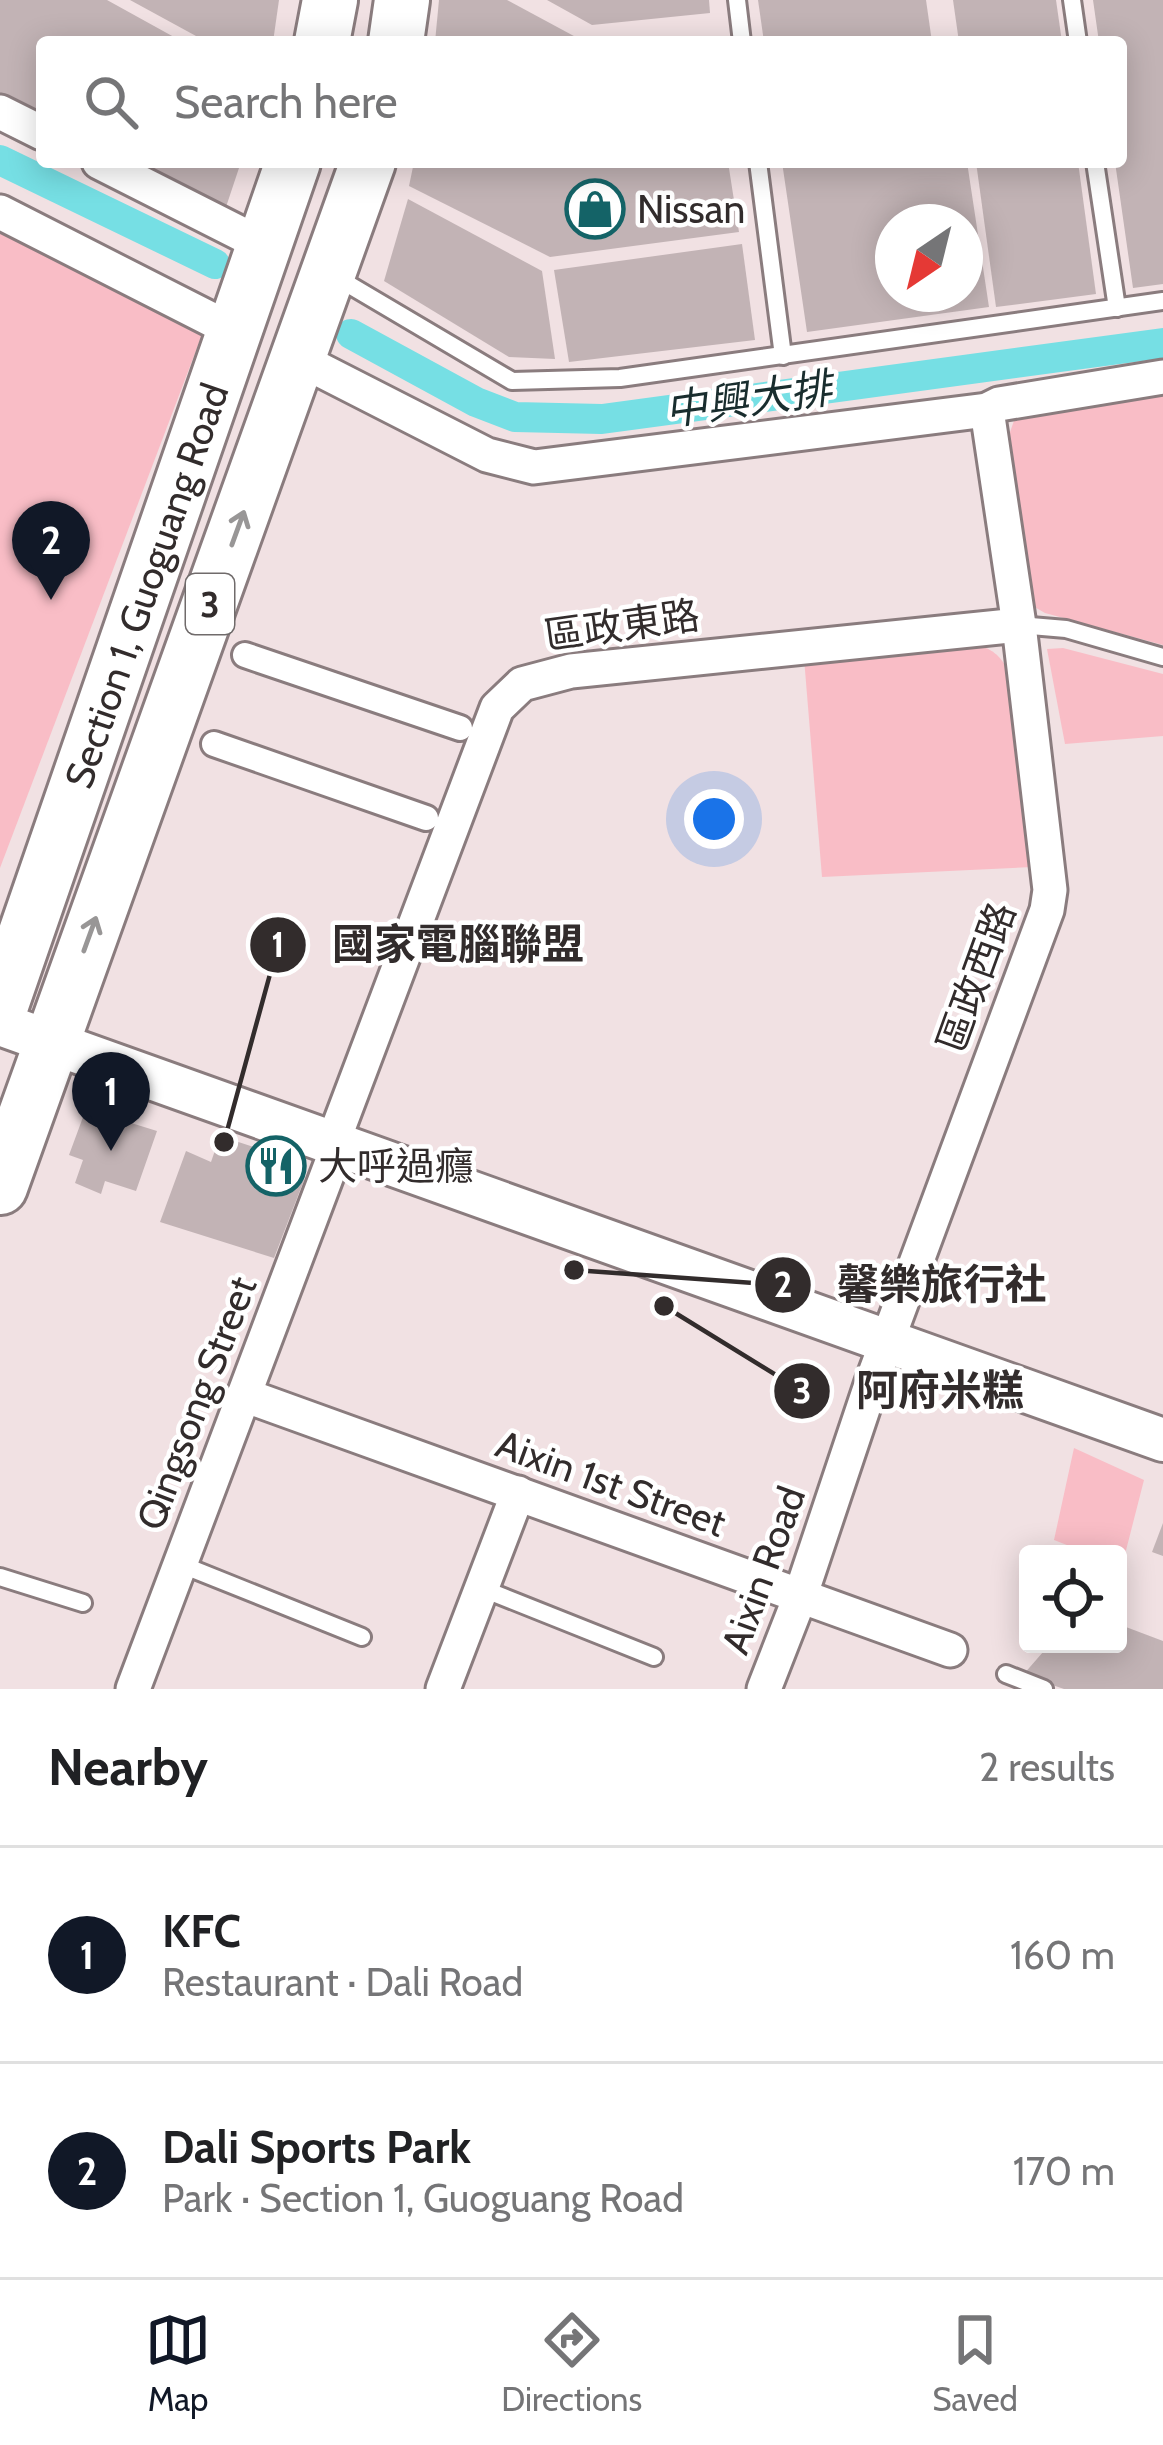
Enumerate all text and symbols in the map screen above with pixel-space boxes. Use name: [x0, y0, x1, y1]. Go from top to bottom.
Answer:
search box: [36, 36, 1127, 168]
icon: search: [78, 69, 144, 135]
text: Search here: [174, 75, 398, 129]
shop icon: Nissan: [564, 178, 626, 240]
place label: Nissan: [637, 185, 745, 233]
north arrow: [875, 204, 983, 312]
water label: 中興大排: [661, 361, 840, 436]
street label: Section 1, Guoguang Road: [54, 377, 239, 794]
pin: 2: [12, 501, 90, 600]
one-way arrow: [229, 511, 250, 548]
road number: 3: [186, 574, 234, 634]
street label: 區政東路: [541, 590, 703, 660]
your location: [684, 789, 744, 849]
street label: 區政西路: [927, 895, 1025, 1059]
callout: 國家電腦聯盟: [248, 906, 608, 984]
one-way arrow: [81, 917, 102, 954]
text: 國家電腦聯盟: [332, 918, 584, 970]
text: 1: [271, 922, 285, 966]
pin: 1: [72, 1052, 150, 1151]
restaurant icon: 大呼過癮: [245, 1135, 307, 1197]
place label: 大呼過癮: [318, 1142, 474, 1190]
callout: 馨樂旅行社: [753, 1246, 1071, 1324]
text: 馨樂旅行社: [837, 1258, 1047, 1310]
text: 2: [773, 1262, 793, 1306]
street label: Qingsong Street: [126, 1270, 266, 1536]
callout: 阿府米糕: [772, 1352, 1048, 1430]
text: 阿府米糕: [856, 1364, 1024, 1416]
text: 3: [792, 1368, 812, 1412]
street label: Aixin 1st Street: [490, 1419, 732, 1547]
street label: Aixin Road: [711, 1480, 815, 1660]
map controls: [1019, 1545, 1127, 1653]
button: locate: [1019, 1545, 1127, 1653]
text: Nearby: [48, 1736, 208, 1798]
text: 2 results: [979, 1743, 1115, 1791]
text: KFC: [162, 1904, 241, 1958]
text: 1: [80, 1931, 94, 1979]
text: 160 m: [1010, 1931, 1115, 1979]
text: Restaurant · Dali Road: [162, 1958, 523, 2006]
text: Dali Sports Park: [162, 2120, 471, 2174]
text: 2: [77, 2147, 97, 2195]
text: 170 m: [1013, 2147, 1115, 2195]
text: Park · Section 1, Guoguang Road: [162, 2174, 684, 2222]
tab: Map: [145, 2307, 211, 2419]
tab: Directions: [501, 2307, 642, 2419]
tab: Saved: [932, 2307, 1018, 2419]

